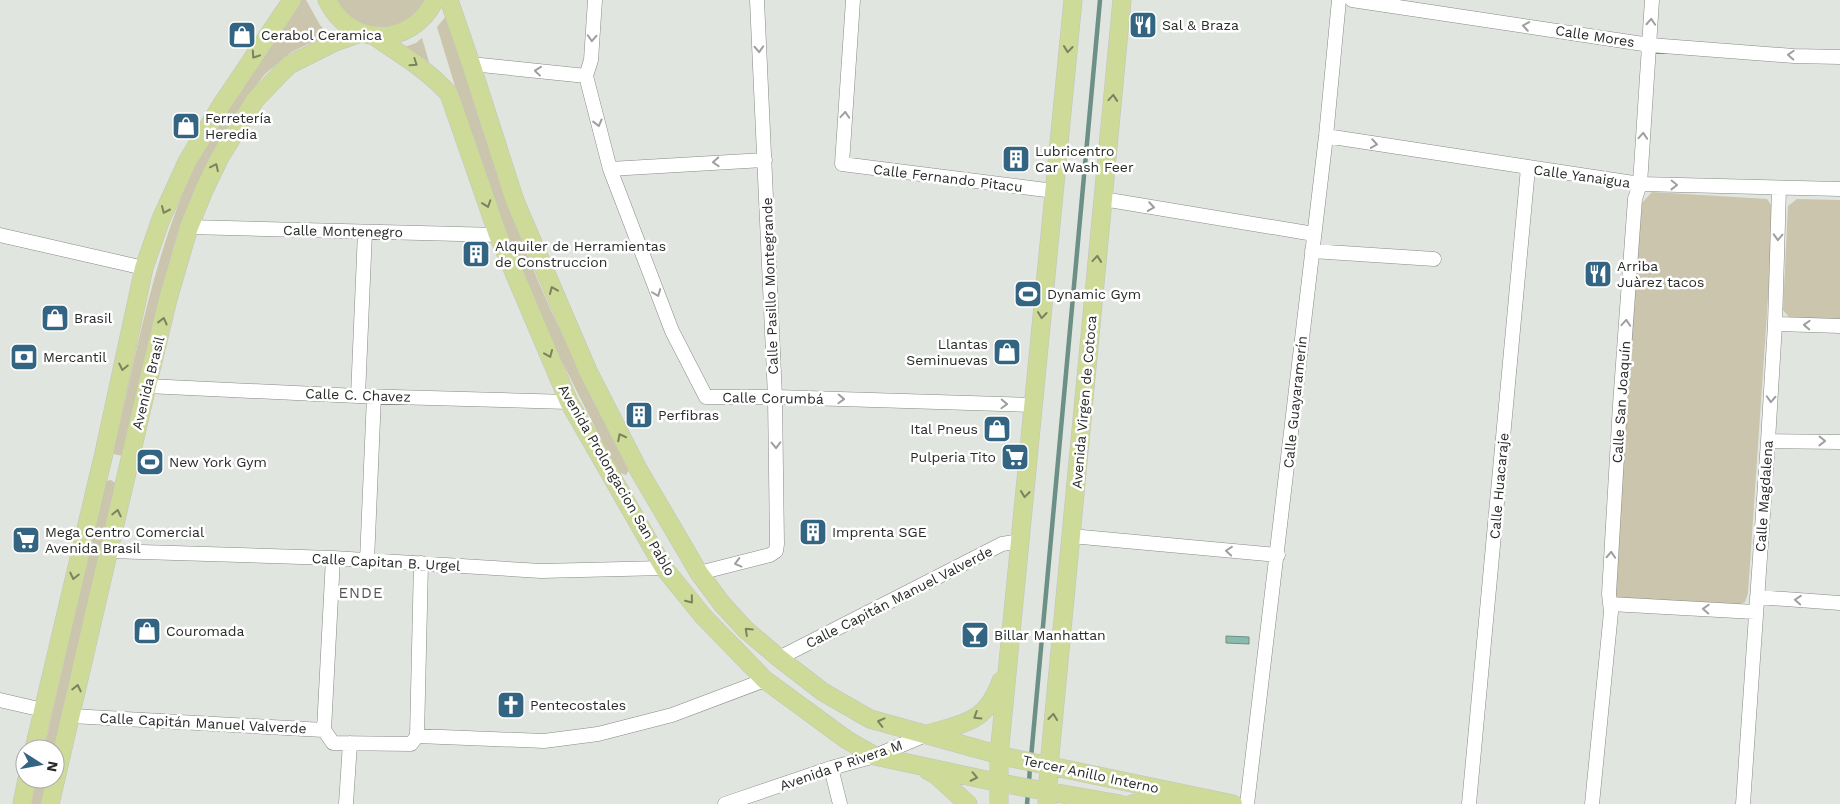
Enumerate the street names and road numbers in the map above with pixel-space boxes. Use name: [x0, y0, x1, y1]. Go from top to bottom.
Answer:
street label: Calle Mores: [1554, 22, 1636, 50]
street label: Calle Fernando Pitacu: [872, 161, 1024, 195]
street label: Calle Yanaigua: [1533, 161, 1631, 191]
street label: Calle Pasillo Montegrande: [759, 197, 781, 375]
street label: Calle Montenegro: [283, 222, 403, 240]
street label: Avenida Virgen de Cotoca: [1068, 315, 1100, 489]
street label: Avenida Brasil: [129, 334, 168, 431]
street label: Calle Guayaramerín: [1280, 335, 1310, 469]
street label: Calle San Joaquín: [1609, 340, 1633, 464]
street label: Avenida Prolongacion San Pablo: [555, 381, 679, 579]
street label: Calle C. Chavez: [305, 385, 411, 405]
street label: Calle Corumbá: [722, 389, 824, 407]
street label: Calle Huacaraje: [1486, 432, 1512, 540]
street label: Calle Magdalena: [1752, 440, 1776, 552]
street label: Calle Capitán Manuel Valverde: [803, 543, 995, 651]
street label: Calle Capitan B. Urgel: [311, 550, 461, 574]
street label: Calle Capitán Manuel Valverde: [99, 710, 307, 736]
street label: Avenida P Rivera M: [777, 736, 905, 794]
street label: Tercer Anillo Interno: [1021, 752, 1161, 796]

